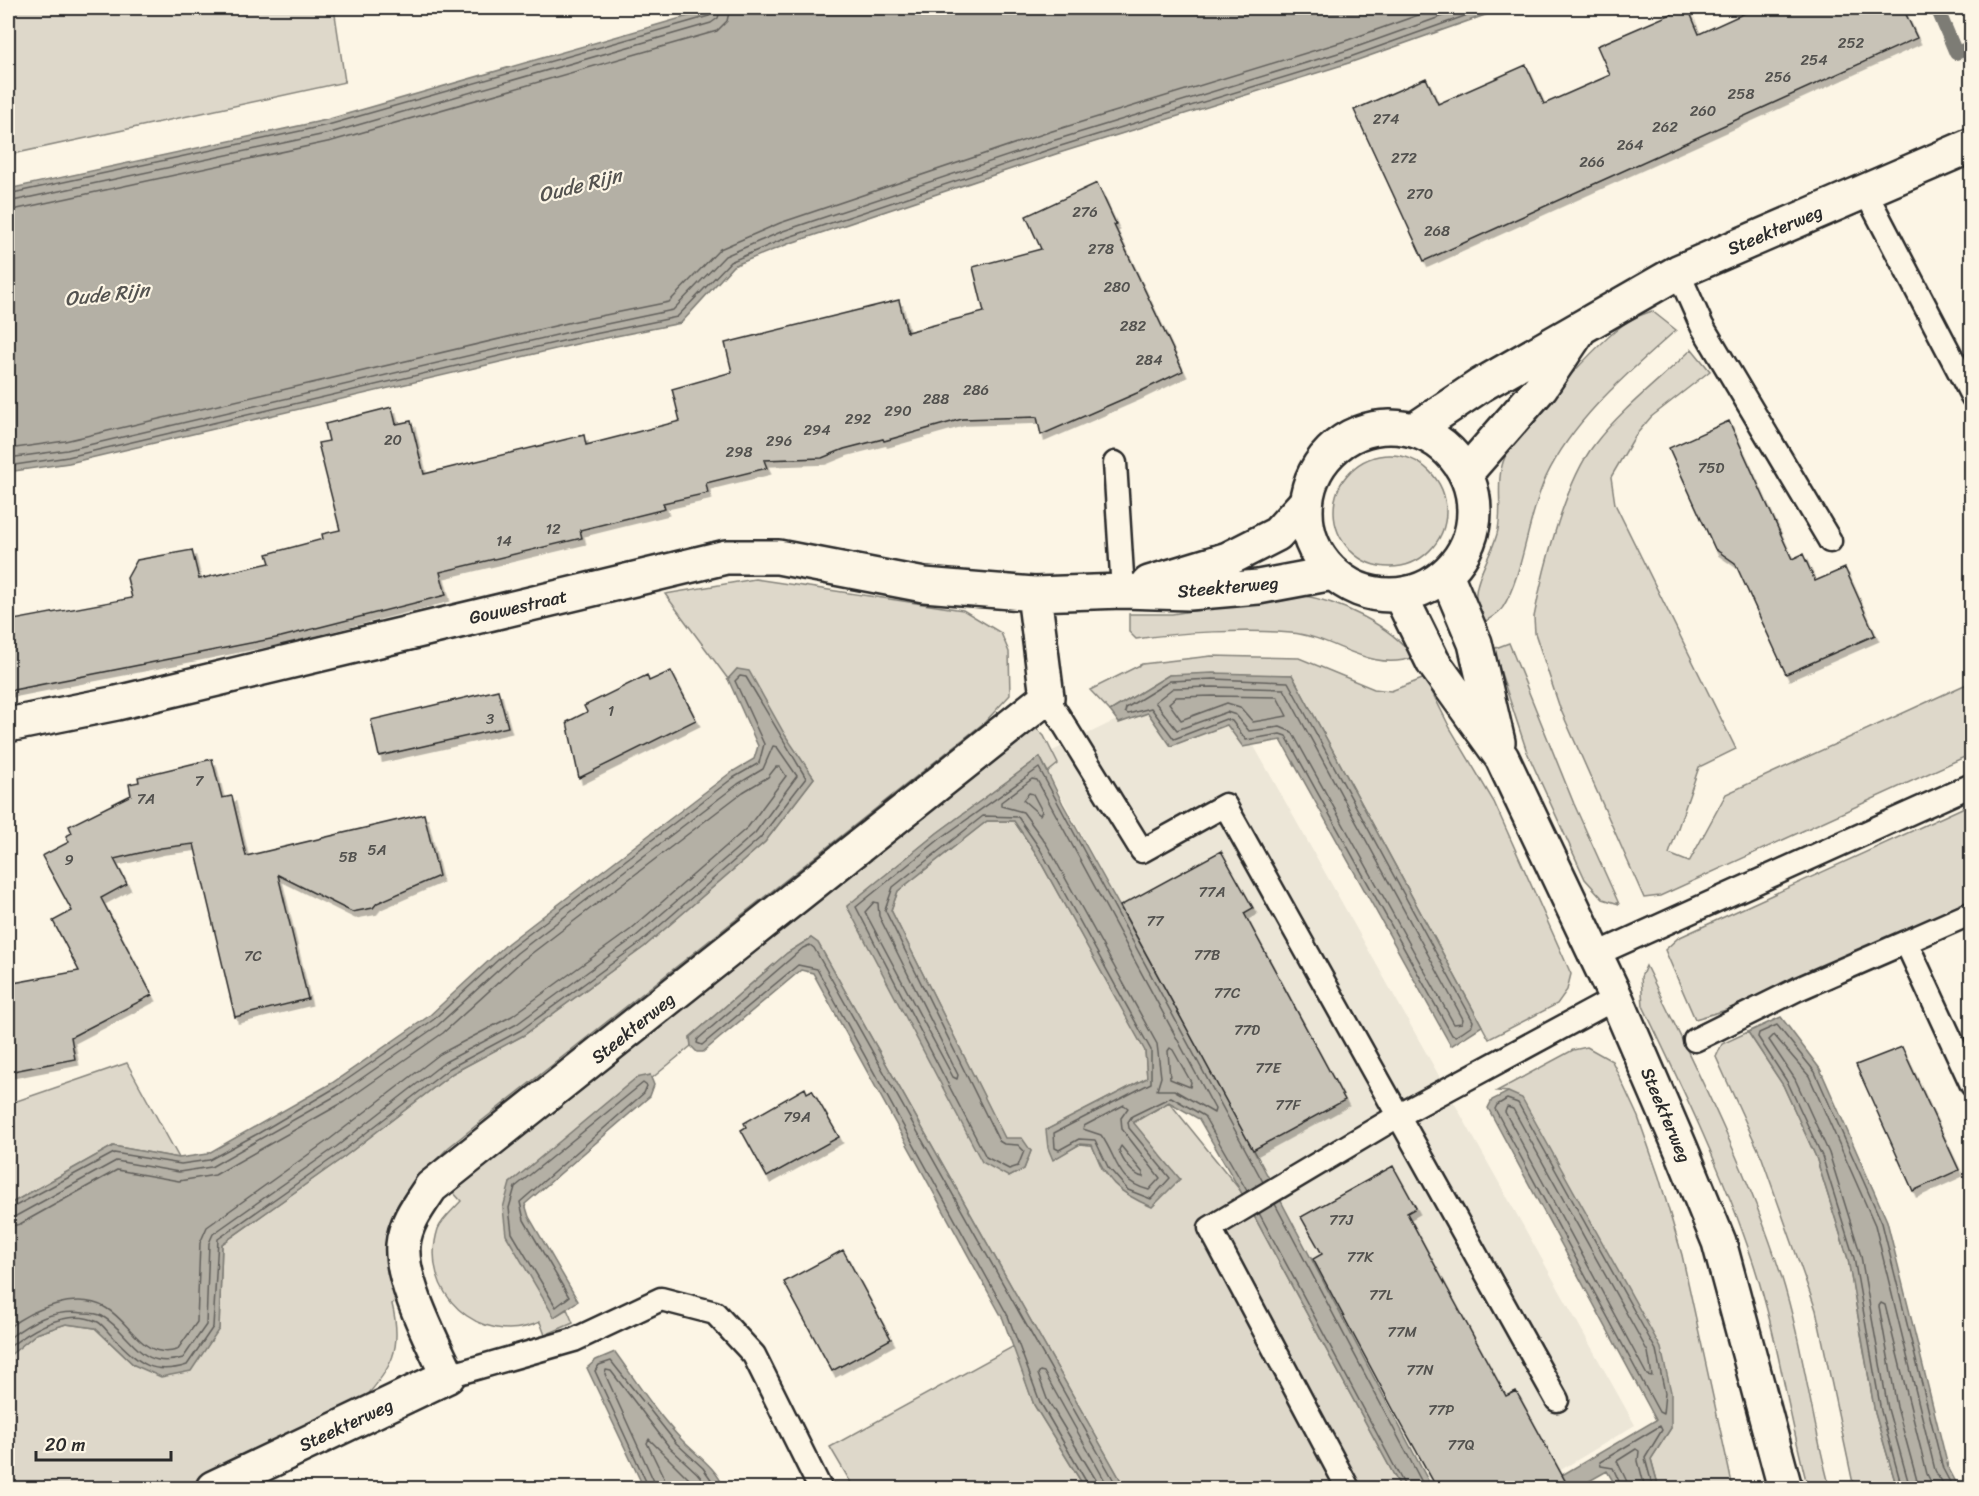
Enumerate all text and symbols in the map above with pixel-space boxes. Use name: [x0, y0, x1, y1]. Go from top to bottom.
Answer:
house number: 252: [1838, 30, 1865, 56]
house number: 254: [1800, 47, 1828, 73]
house number: 256: [1765, 64, 1791, 90]
house number: 258: [1728, 81, 1754, 107]
house number: 260: [1690, 98, 1716, 124]
house number: 274: [1373, 106, 1399, 132]
house number: 262: [1652, 114, 1678, 140]
house number: 264: [1617, 132, 1643, 158]
house number: 272: [1391, 145, 1417, 171]
house number: 266: [1579, 149, 1605, 175]
water label: Oude Rijn: [535, 158, 628, 213]
house number: 270: [1407, 181, 1433, 207]
street label: Steekterweg: [1722, 195, 1828, 265]
house number: 276: [1072, 199, 1098, 225]
house number: 268: [1424, 218, 1450, 244]
house number: 278: [1088, 236, 1114, 262]
water label: Oude Rijn: [63, 272, 153, 316]
house number: 280: [1103, 274, 1131, 300]
house number: 282: [1120, 313, 1147, 339]
house number: 284: [1135, 347, 1163, 373]
house number: 286: [963, 377, 989, 403]
house number: 288: [923, 386, 949, 412]
house number: 290: [884, 398, 912, 424]
house number: 292: [845, 406, 872, 432]
house number: 294: [803, 417, 831, 443]
house number: 20: [384, 427, 402, 453]
house number: 296: [766, 428, 792, 454]
house number: 298: [726, 439, 752, 465]
house number: 75D: [1698, 455, 1724, 481]
house number: 12: [545, 516, 561, 542]
house number: 14: [496, 528, 512, 554]
street label: Steekterweg: [1176, 567, 1280, 607]
street label: Gouwestraat: [466, 580, 570, 634]
house number: 1: [608, 698, 614, 724]
house number: 3: [486, 706, 494, 732]
house number: 7: [195, 768, 205, 794]
house number: 7A: [137, 786, 155, 812]
house number: 5A: [367, 837, 387, 863]
house number: 5B: [339, 844, 358, 870]
house number: 9: [64, 847, 74, 873]
house number: 77A: [1199, 879, 1225, 905]
house number: 77: [1146, 908, 1165, 934]
house number: 77B: [1194, 942, 1221, 968]
house number: 7C: [244, 943, 263, 969]
house number: 77C: [1214, 980, 1241, 1006]
street label: Steekterweg: [584, 984, 682, 1072]
house number: 77D: [1234, 1017, 1260, 1043]
house number: 77E: [1255, 1055, 1282, 1081]
street label: Steekterweg: [1631, 1062, 1701, 1168]
house number: 77F: [1275, 1092, 1301, 1118]
house number: 79A: [783, 1104, 811, 1130]
house number: 77J: [1329, 1207, 1354, 1233]
house number: 77K: [1347, 1244, 1374, 1270]
house number: 77L: [1369, 1282, 1393, 1308]
house number: 77M: [1387, 1319, 1417, 1345]
house number: 77N: [1406, 1357, 1434, 1383]
street label: Steekterweg: [293, 1389, 399, 1461]
house number: 77P: [1428, 1397, 1454, 1423]
scale bar: [36, 1424, 171, 1462]
text: 20 m: [45, 1429, 85, 1461]
house number: 77Q: [1448, 1432, 1475, 1458]

